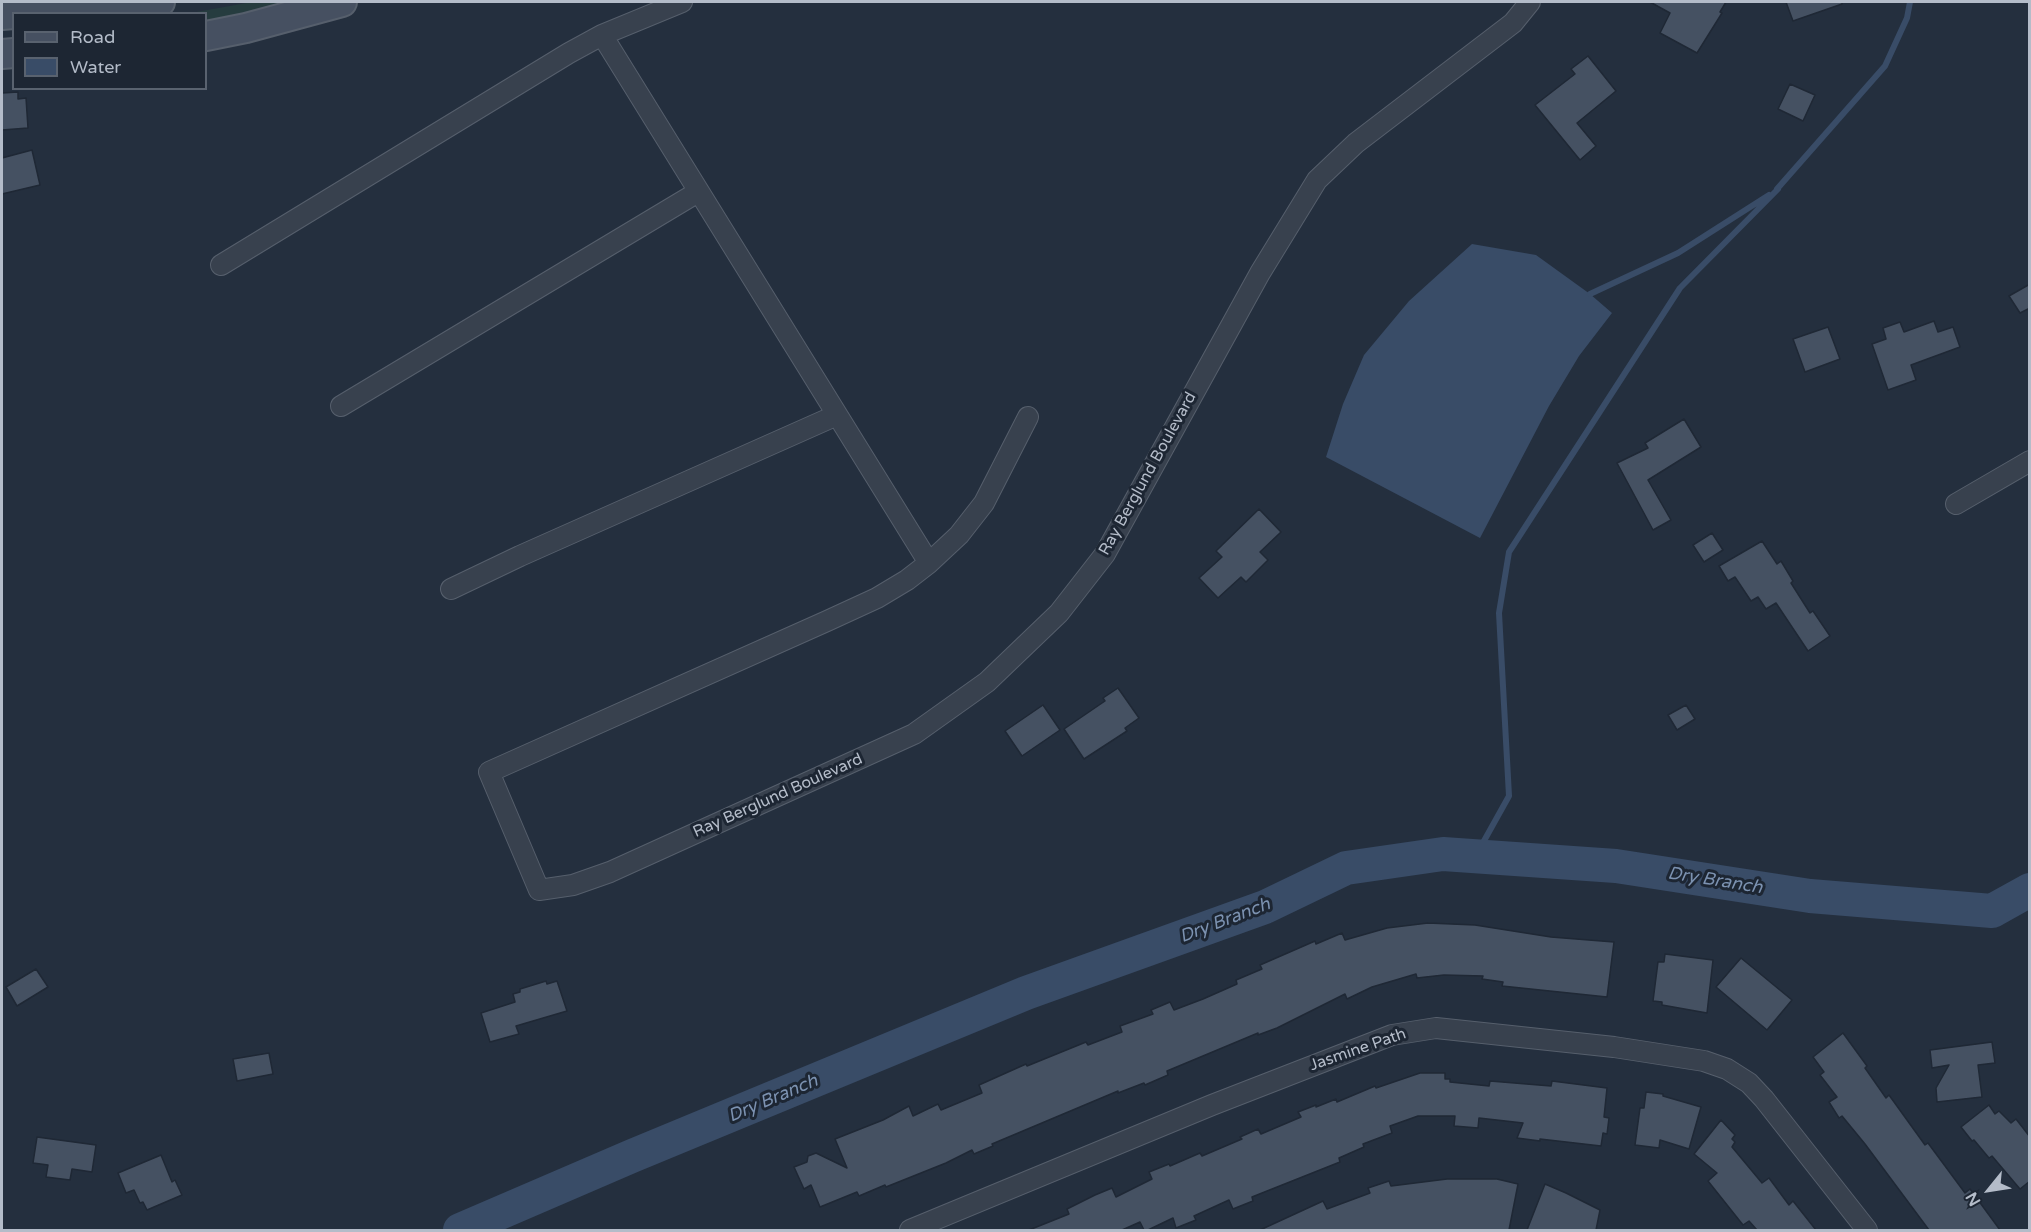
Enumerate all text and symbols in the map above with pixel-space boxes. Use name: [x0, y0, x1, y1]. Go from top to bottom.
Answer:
legend: [12, 12, 207, 90]
text: Road: [70, 26, 115, 48]
text: Water: [70, 56, 121, 78]
street label: Ray Berglund Boulevard: [1095, 389, 1201, 559]
street label: Ray Berglund Boulevard: [690, 750, 866, 842]
water label: Dry Branch: [1666, 863, 1764, 899]
water label: Dry Branch: [1177, 894, 1273, 948]
street label: Jasmine Path: [1307, 1025, 1409, 1075]
water label: Dry Branch: [725, 1070, 821, 1128]
north arrow: [1959, 1160, 2019, 1220]
text: N: [1962, 1188, 1985, 1210]

